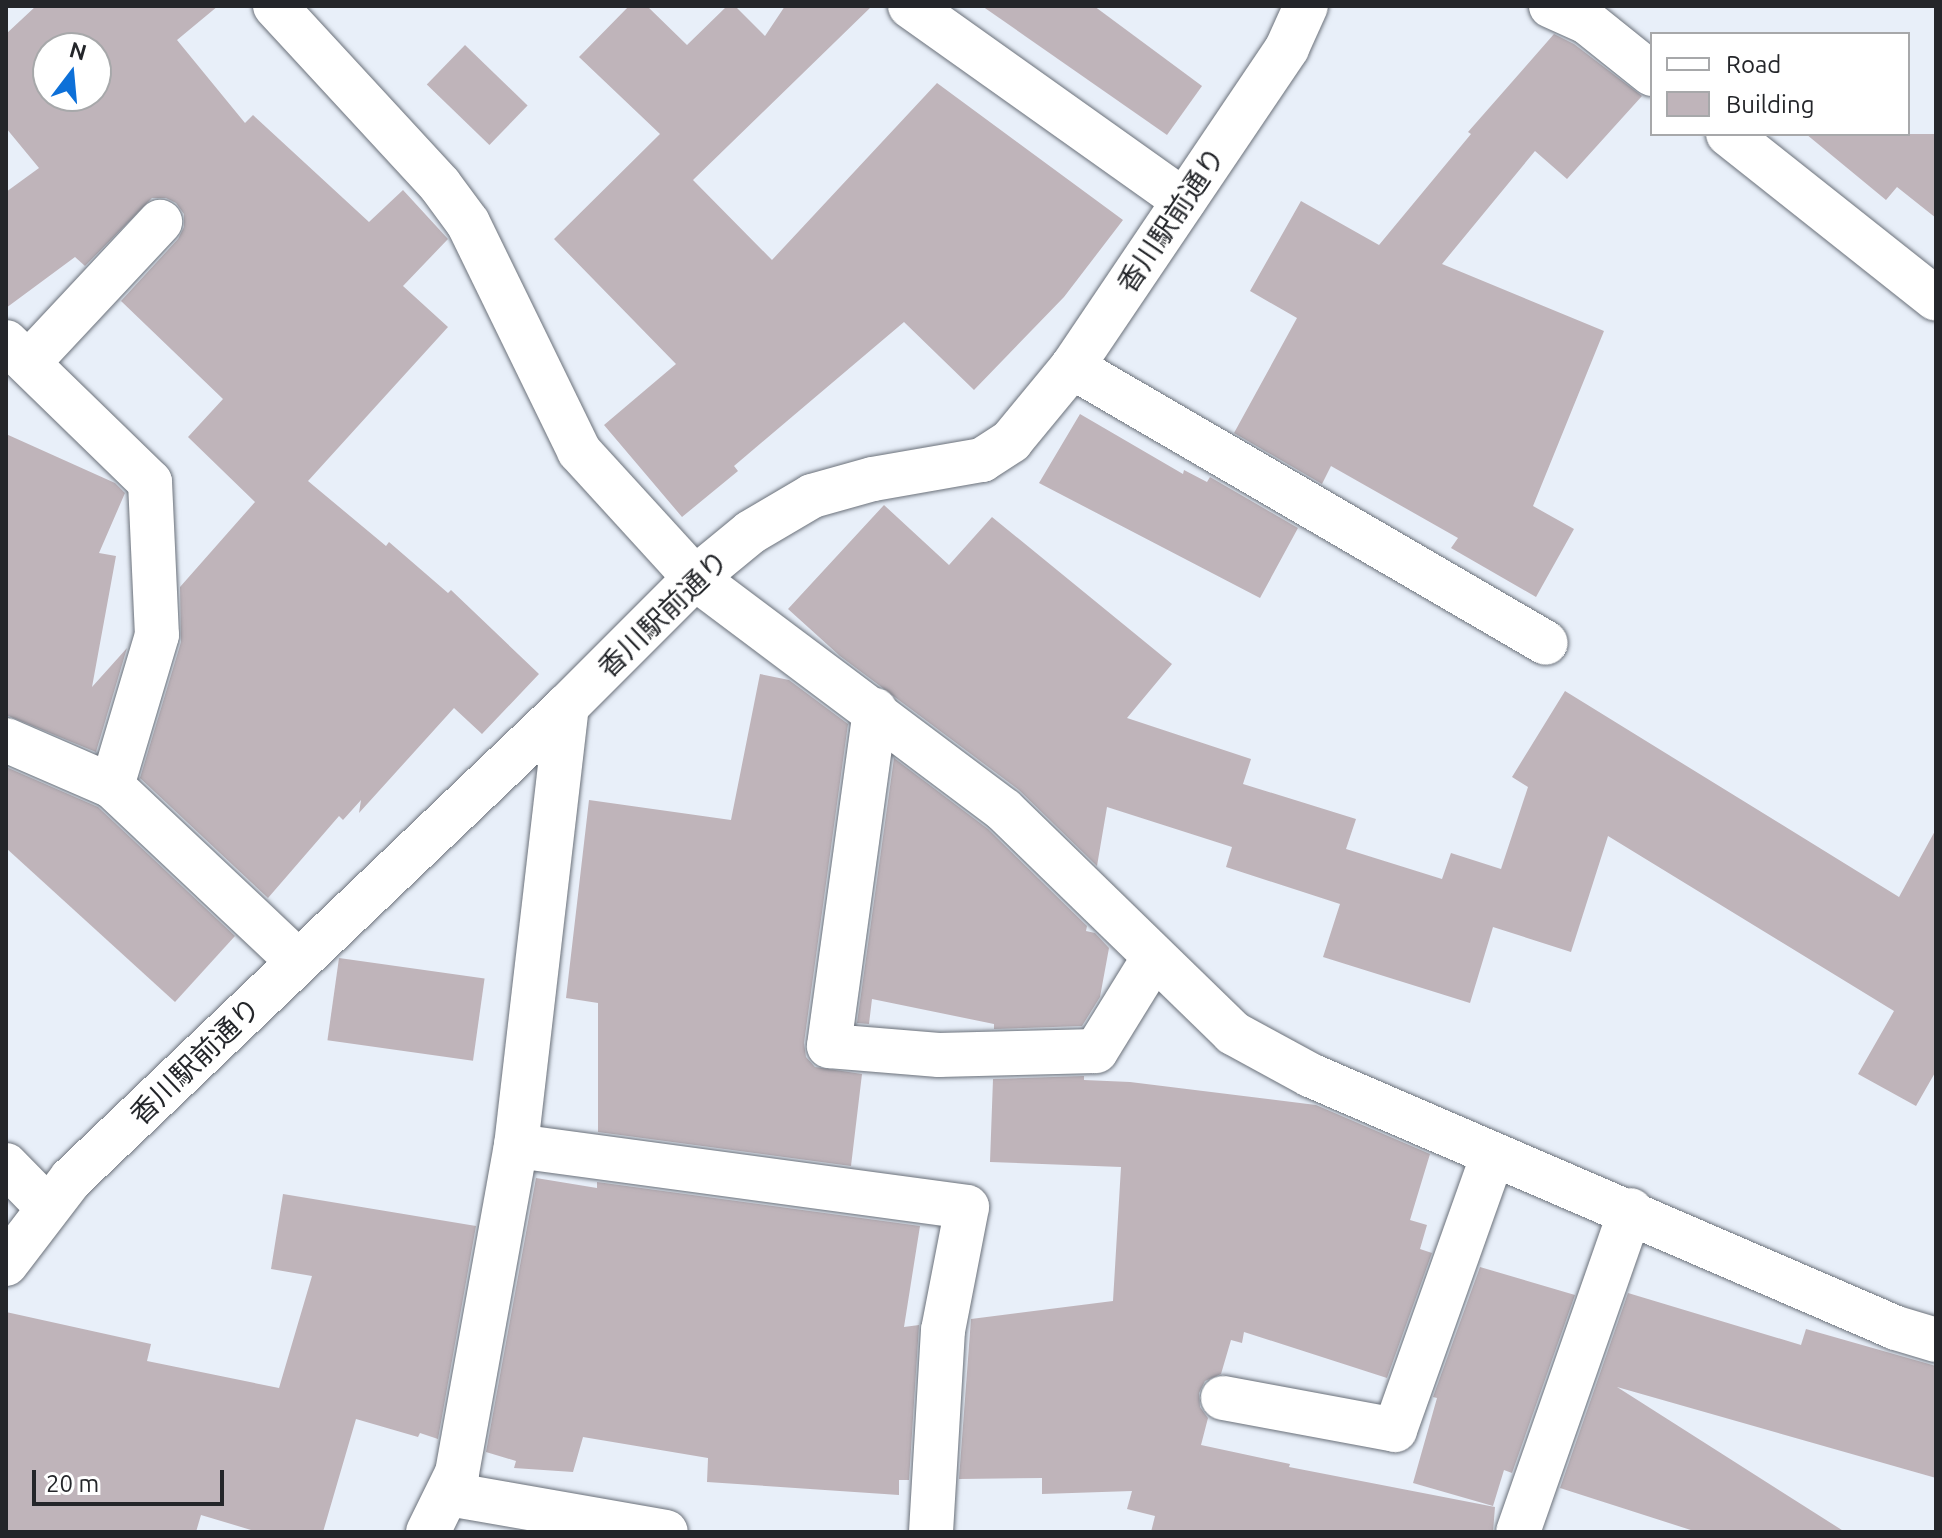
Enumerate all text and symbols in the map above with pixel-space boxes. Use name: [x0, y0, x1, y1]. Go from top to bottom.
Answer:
north arrow: [32, 32, 112, 112]
legend: [1650, 32, 1910, 136]
text: N: [67, 36, 90, 65]
text: Road: [1726, 51, 1781, 78]
text: Building: [1726, 91, 1814, 118]
street label: 香川駅前通り: [1110, 141, 1232, 299]
street label: 香川駅前通り: [591, 544, 735, 684]
street label: 香川駅前通り: [123, 991, 267, 1131]
scale bar: [36, 1454, 228, 1504]
text: 20 m: [46, 1470, 99, 1497]

